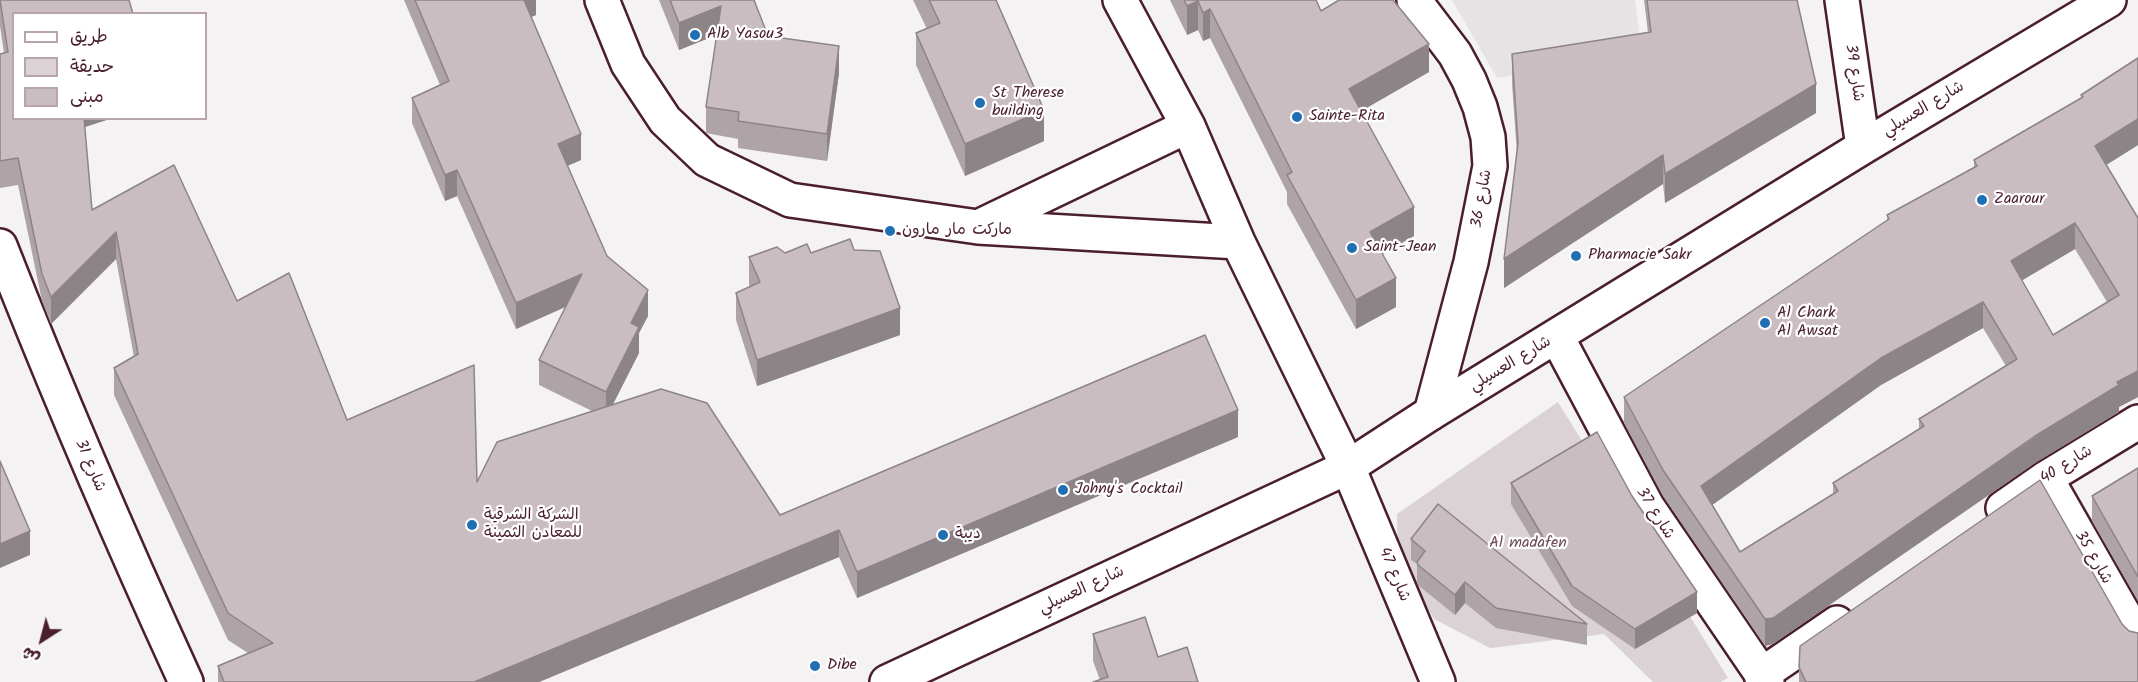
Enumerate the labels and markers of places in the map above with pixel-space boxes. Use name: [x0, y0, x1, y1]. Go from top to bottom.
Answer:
place label: Alb Yasou3: [707, 25, 783, 45]
marker: Alb Yasou3: [688, 28, 702, 42]
place label: St Therese building: [992, 84, 1064, 122]
marker: St Therese building: [973, 96, 987, 110]
place label: Sainte-Rita: [1309, 107, 1385, 127]
marker: Sainte-Rita: [1290, 110, 1304, 124]
place label: Zaarour: [1994, 190, 2044, 210]
marker: Zaarour: [1975, 193, 1989, 207]
place label: ماركت مار مارون: [902, 221, 1012, 241]
marker: ماركت مار مارون: [883, 224, 897, 238]
place label: Saint-Jean: [1364, 238, 1437, 258]
marker: Saint-Jean: [1345, 241, 1359, 255]
place label: Pharmacie Sakr: [1588, 246, 1692, 266]
marker: Pharmacie Sakr: [1569, 249, 1583, 263]
place label: Al Chark Al Awsat: [1777, 304, 1838, 342]
marker: Al Chark Al Awsat: [1758, 316, 1772, 330]
place label: Johny's Cocktail: [1075, 480, 1183, 500]
marker: Johny's Cocktail: [1056, 483, 1070, 497]
place label: الشركة الشرقية للمعادن الثمينة: [484, 506, 582, 544]
marker: الشركة الشرقية للمعادن الثمينة: [465, 518, 479, 532]
place label: ديبة: [955, 525, 981, 545]
marker: ديبة: [936, 528, 950, 542]
place label: Dibe: [827, 656, 857, 676]
marker: Dibe: [808, 659, 822, 673]

